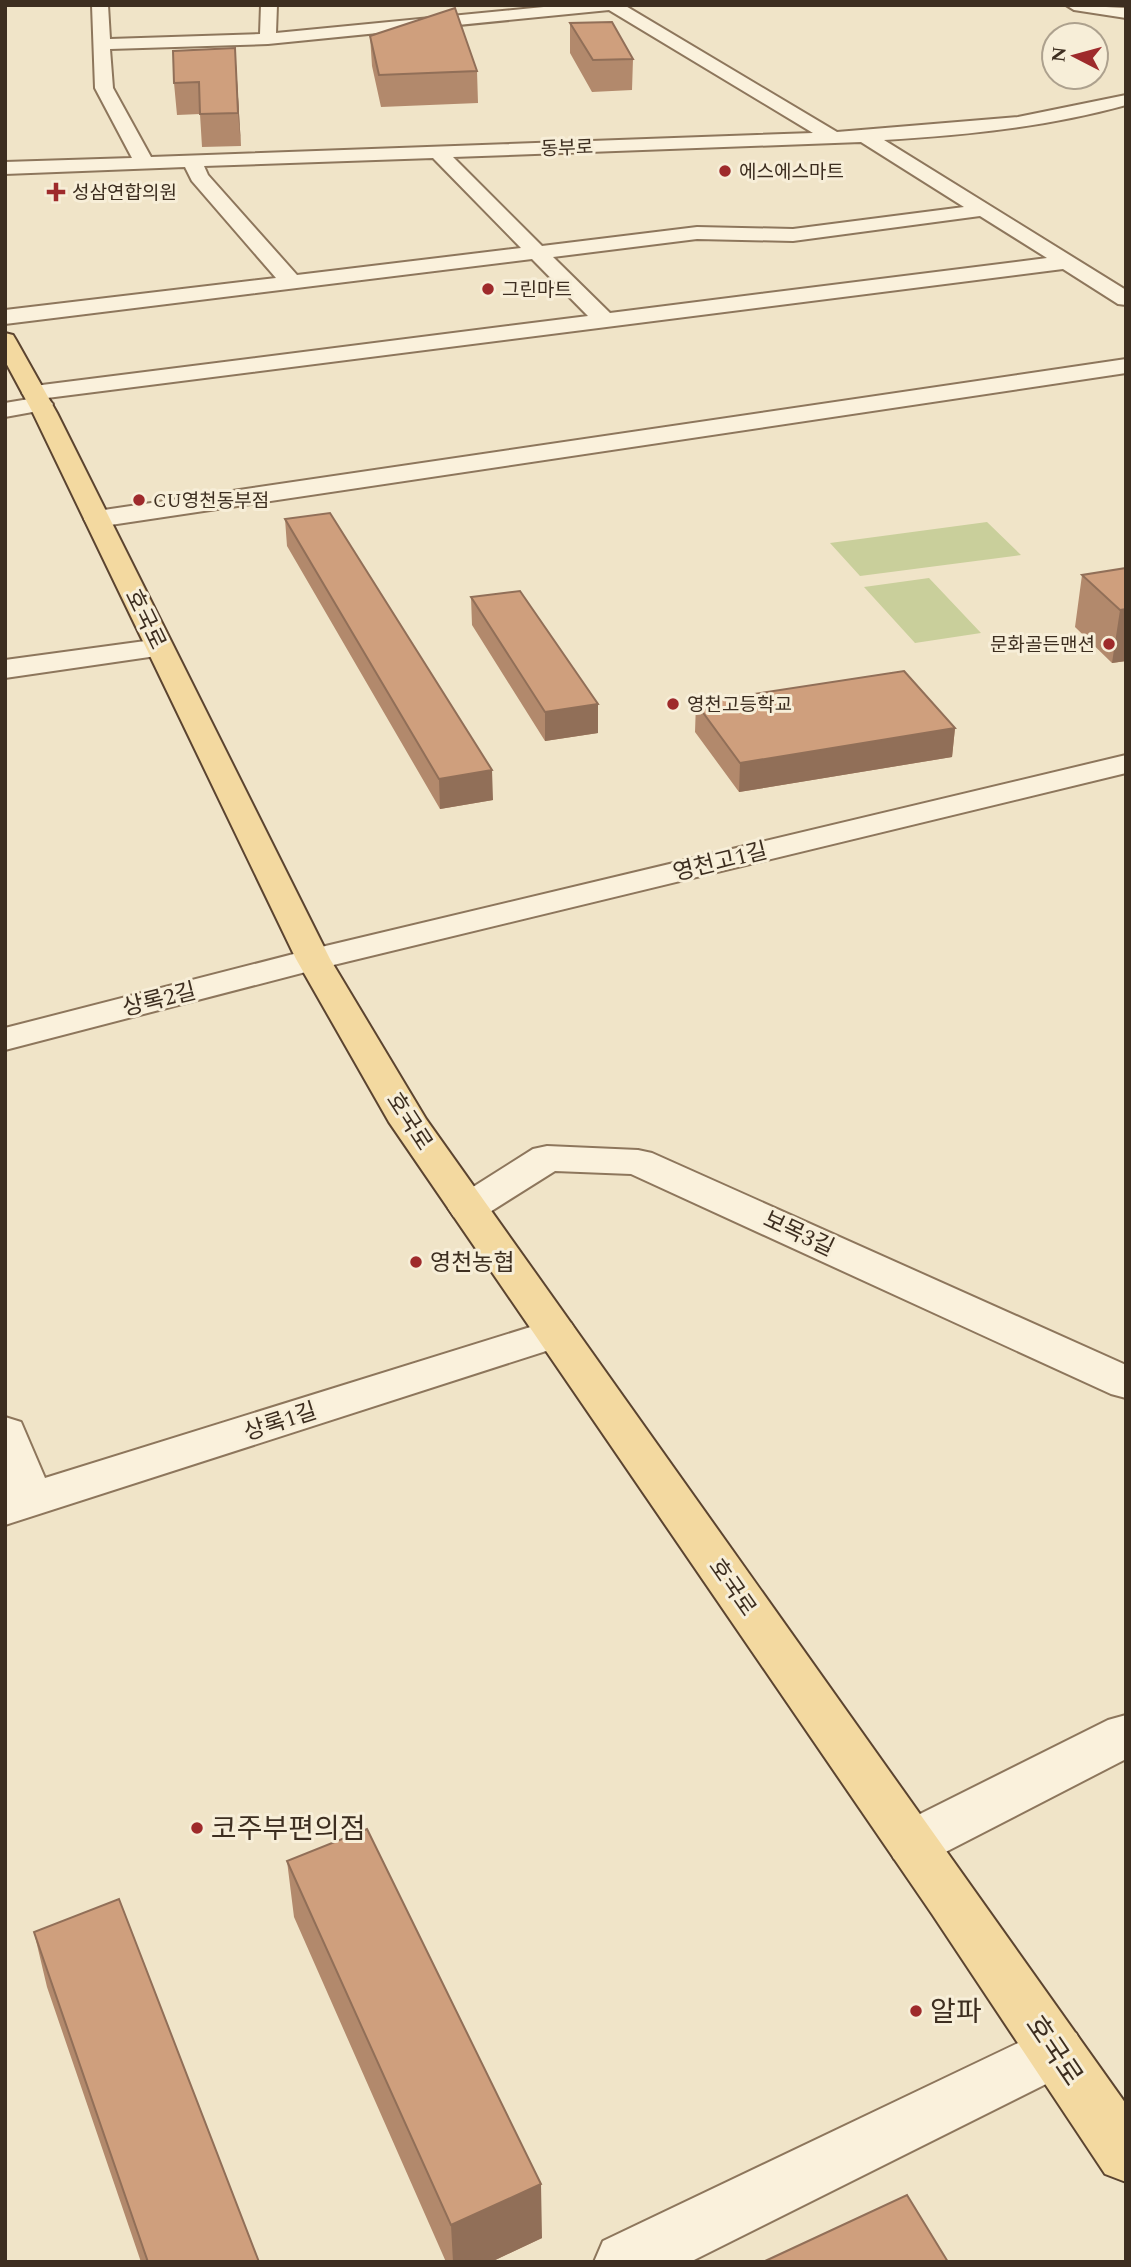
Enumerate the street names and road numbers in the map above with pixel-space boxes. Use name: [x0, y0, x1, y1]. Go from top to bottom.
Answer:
street label: 동부로: [540, 133, 594, 164]
street label: 호국로: [115, 583, 174, 656]
street label: 영천고1길: [669, 834, 771, 891]
street label: 상록2길: [119, 974, 200, 1027]
street label: 호국로: [377, 1086, 441, 1158]
street label: 보목3길: [757, 1203, 840, 1266]
street label: 상록1길: [239, 1394, 322, 1451]
street label: 호국로: [699, 1552, 764, 1624]
street label: 호국로: [1014, 2007, 1093, 2095]

